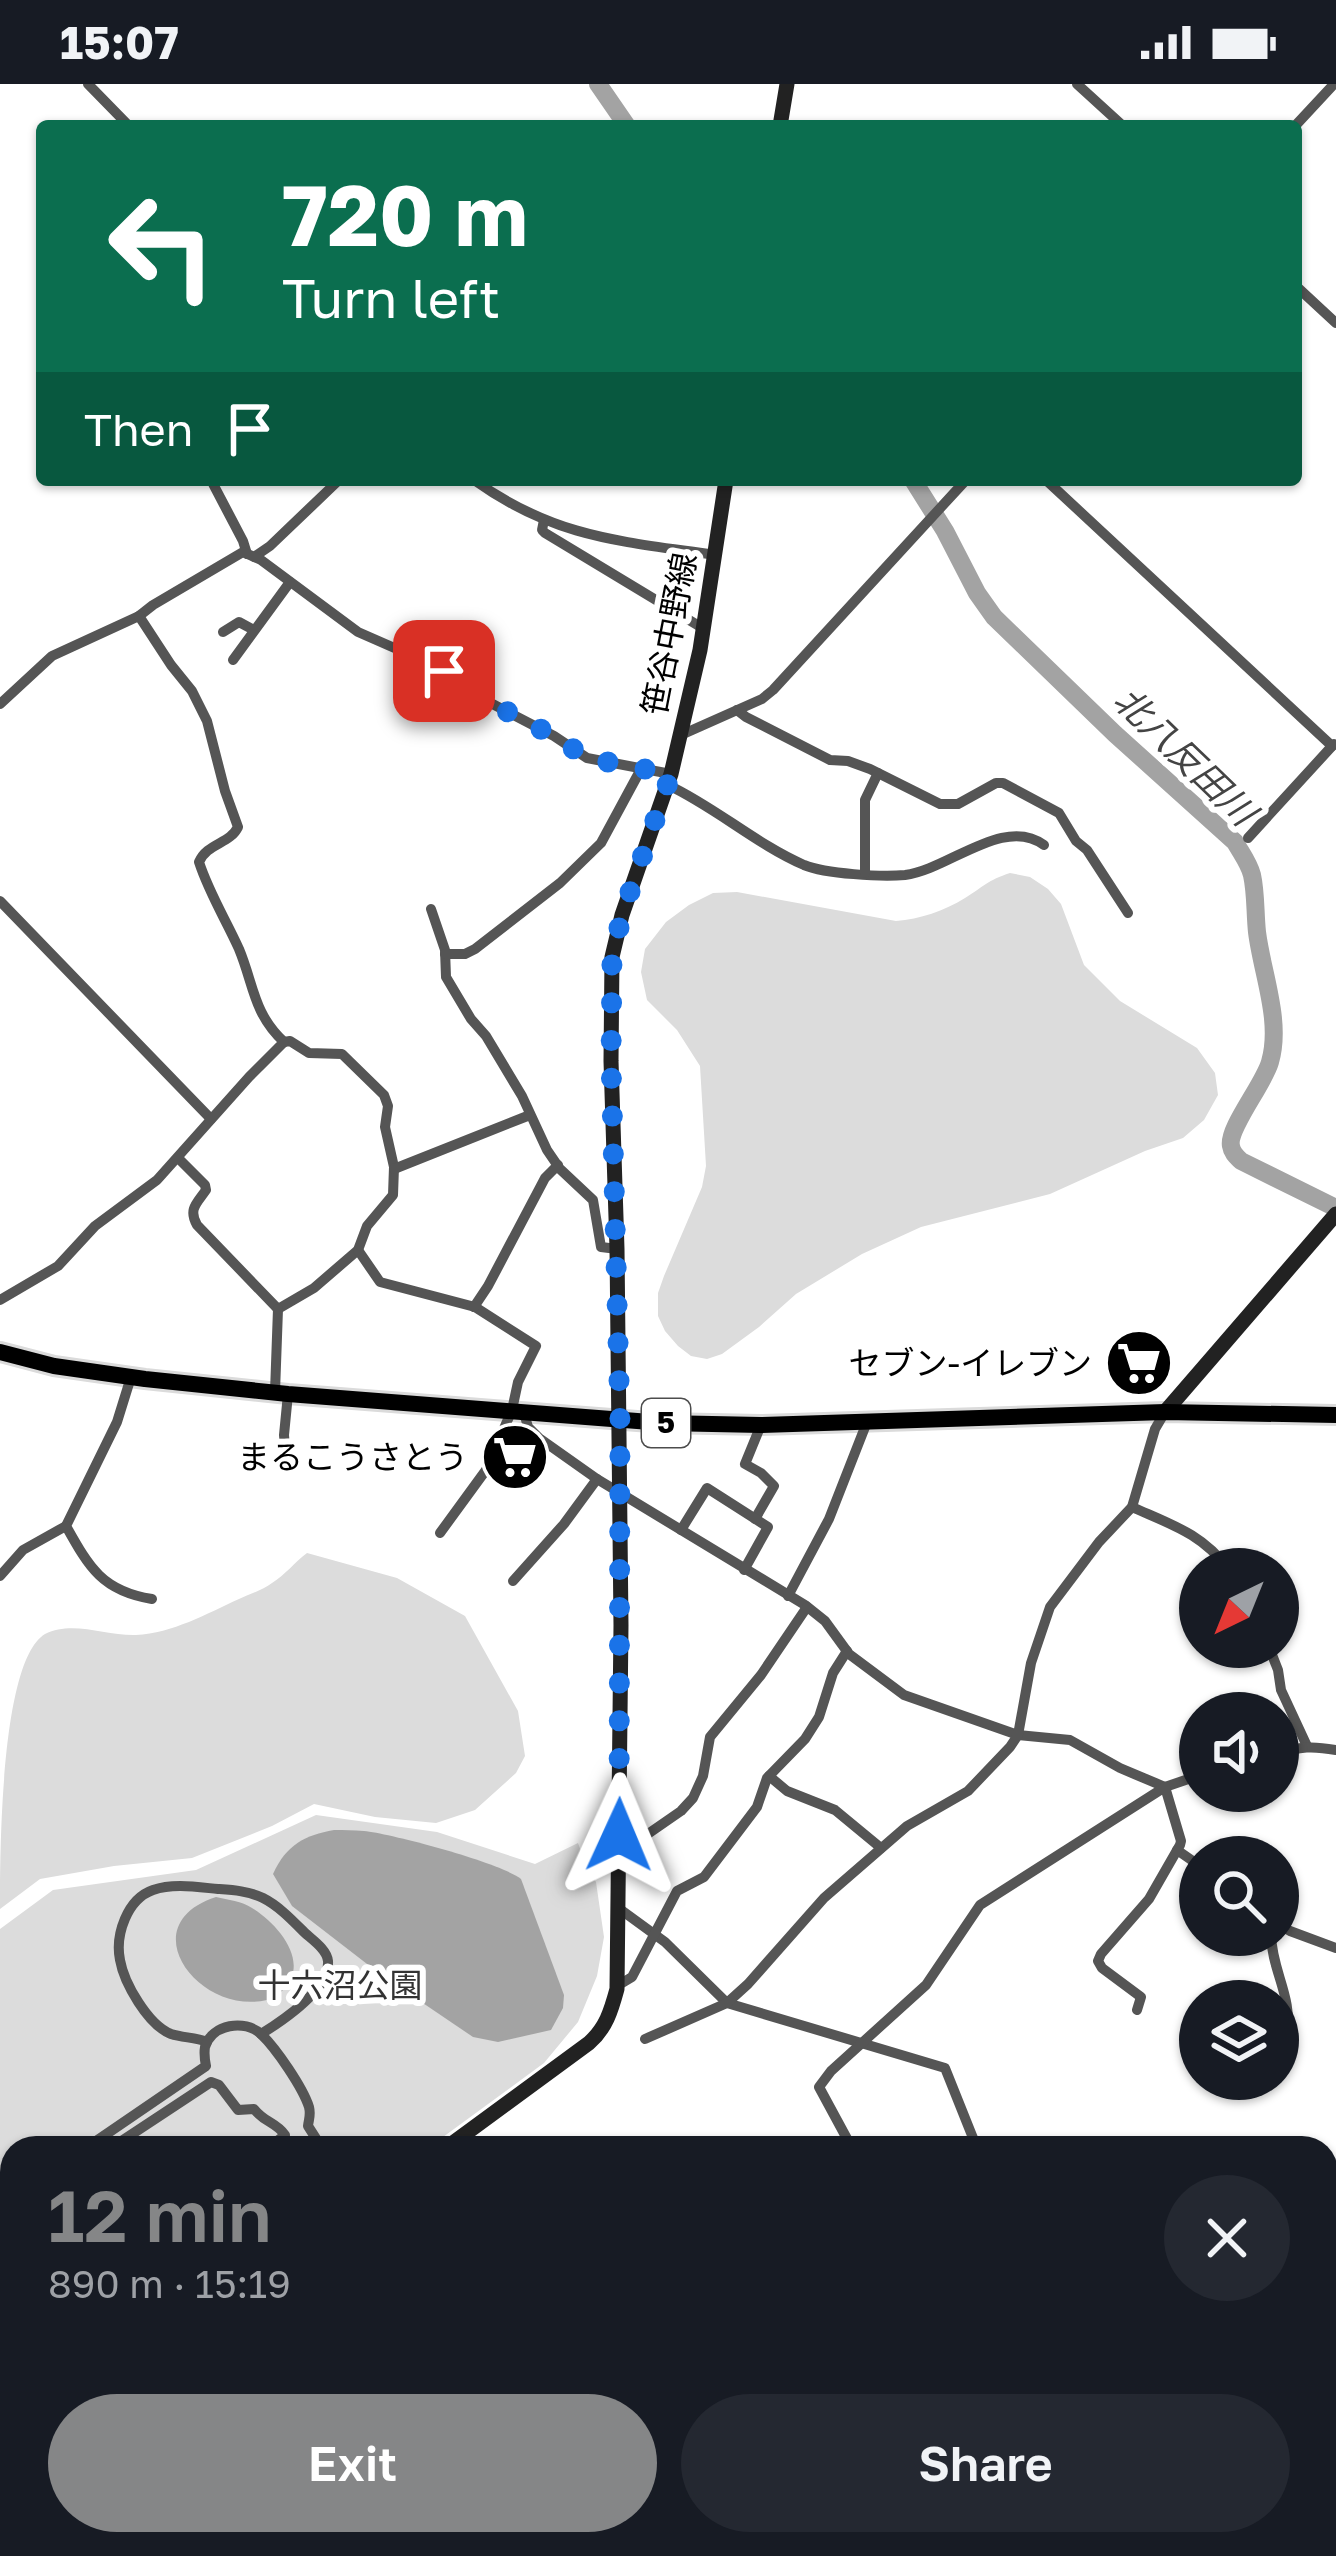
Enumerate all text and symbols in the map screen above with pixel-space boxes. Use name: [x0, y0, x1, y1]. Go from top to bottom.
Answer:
text: 15:07: [60, 15, 179, 69]
text: 720 m: [282, 164, 528, 264]
icon: left: [84, 168, 240, 324]
text: Turn left: [282, 265, 500, 330]
icon: arrive: [217, 396, 283, 462]
text: Then: [84, 402, 193, 456]
street label: 笹谷中野線: [634, 549, 703, 719]
pin: [393, 620, 495, 722]
icon: arrive: [411, 638, 477, 704]
water label: 北八反田川: [1106, 678, 1268, 836]
supermarket icon: セブン-イレブン: [1104, 1328, 1174, 1398]
place label: セブン-イレブン: [848, 1343, 1092, 1382]
road number: 5: [642, 1399, 690, 1447]
supermarket icon: まるこうさとう: [480, 1422, 550, 1492]
place label: まるこうさとう: [237, 1437, 468, 1476]
north arrow: [1179, 1548, 1299, 1668]
map controls: [1179, 1548, 1299, 2100]
button: sound: [1179, 1692, 1299, 1812]
position arrow: [556, 1772, 682, 1898]
button: search: [1179, 1836, 1299, 1956]
park label: 十六沼公園: [258, 1965, 423, 2004]
button: layers: [1179, 1980, 1299, 2100]
text: 12 min: [48, 2171, 272, 2258]
button: close: [1164, 2175, 1290, 2301]
text: 890 m · 15:19: [48, 2260, 291, 2307]
button: Exit: [48, 2394, 657, 2532]
button: Share: [681, 2394, 1290, 2532]

